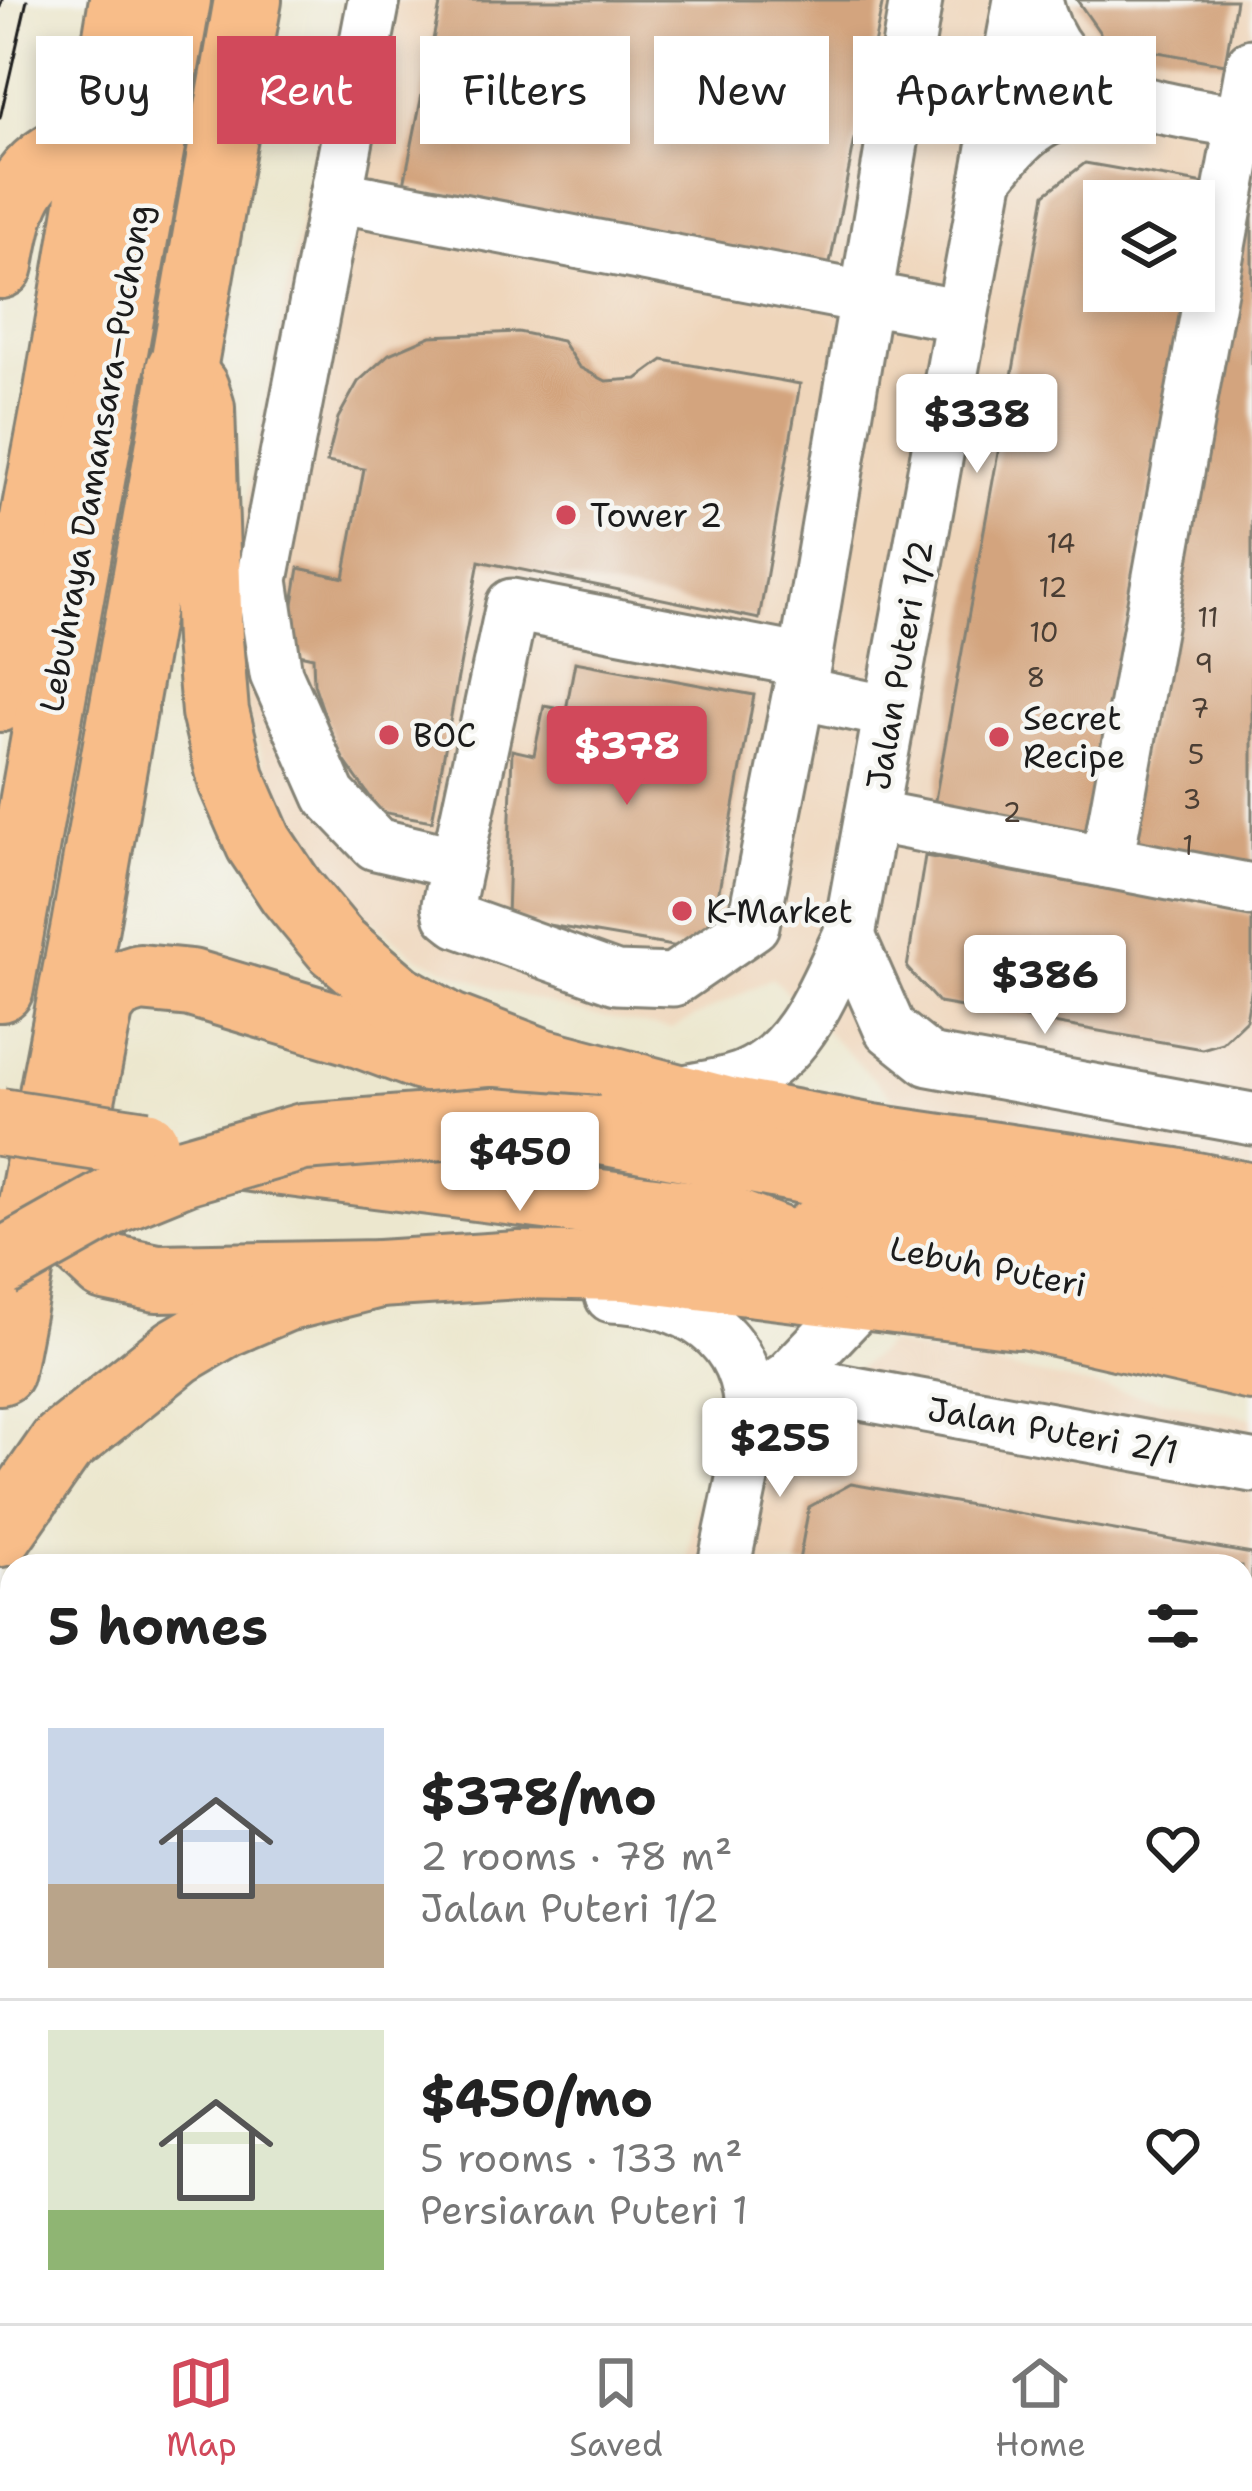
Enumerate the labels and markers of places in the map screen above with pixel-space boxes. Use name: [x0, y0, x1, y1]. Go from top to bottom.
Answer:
pin: $338: [906, 374, 1048, 476]
place label: Tower 2: [590, 493, 722, 538]
marker: Tower 2: [553, 502, 579, 528]
place label: Secret Recipe: [1023, 696, 1126, 779]
pin: $378: [556, 706, 698, 808]
place label: BOC: [413, 713, 477, 758]
marker: BOC: [376, 722, 402, 748]
marker: Secret Recipe: [986, 724, 1012, 750]
place label: K-Market: [706, 889, 853, 934]
marker: K-Market: [669, 898, 695, 924]
pin: $386: [974, 935, 1116, 1037]
pin: $450: [449, 1112, 591, 1214]
pin: $255: [709, 1398, 851, 1500]

